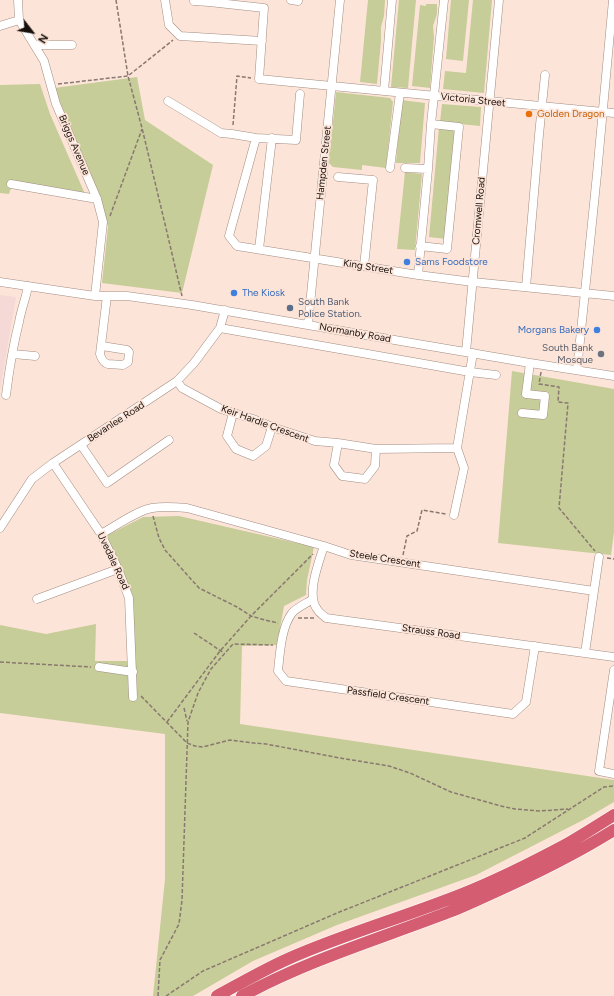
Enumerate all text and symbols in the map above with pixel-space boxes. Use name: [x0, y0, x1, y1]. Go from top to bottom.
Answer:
north arrow: [12, 12, 52, 52]
text: N: [35, 31, 50, 45]
street label: Victoria Street: [440, 91, 506, 109]
place label: Golden Dragon: [537, 108, 605, 120]
marker: Golden Dragon: [524, 109, 534, 119]
street label: Briggs Avenue: [56, 113, 92, 177]
street label: Hampden Street: [314, 125, 334, 201]
street label: Cromwell Road: [470, 177, 488, 245]
place label: Sams Foodstore: [415, 256, 488, 268]
street label: King Street: [342, 257, 394, 277]
marker: Sams Foodstore: [402, 257, 412, 267]
place label: The Kiosk: [242, 287, 285, 299]
marker: The Kiosk: [229, 288, 239, 298]
place label: South Bank Police Station.: [298, 296, 362, 320]
marker: South Bank Police Station.: [285, 303, 295, 313]
street label: Normanby Road: [318, 321, 392, 345]
place label: Morgans Bakery: [518, 324, 589, 336]
marker: Morgans Bakery: [592, 325, 602, 335]
place label: South Bank Mosque: [542, 342, 593, 366]
marker: South Bank Mosque: [596, 349, 606, 359]
street label: Bevanlee Road: [85, 399, 147, 445]
street label: Keir Hardie Crescent: [219, 403, 311, 445]
street label: Uvedale Road: [95, 530, 131, 592]
street label: Steele Crescent: [349, 547, 421, 571]
street label: Strauss Road: [401, 622, 461, 642]
street label: Passfield Crescent: [346, 684, 430, 708]

